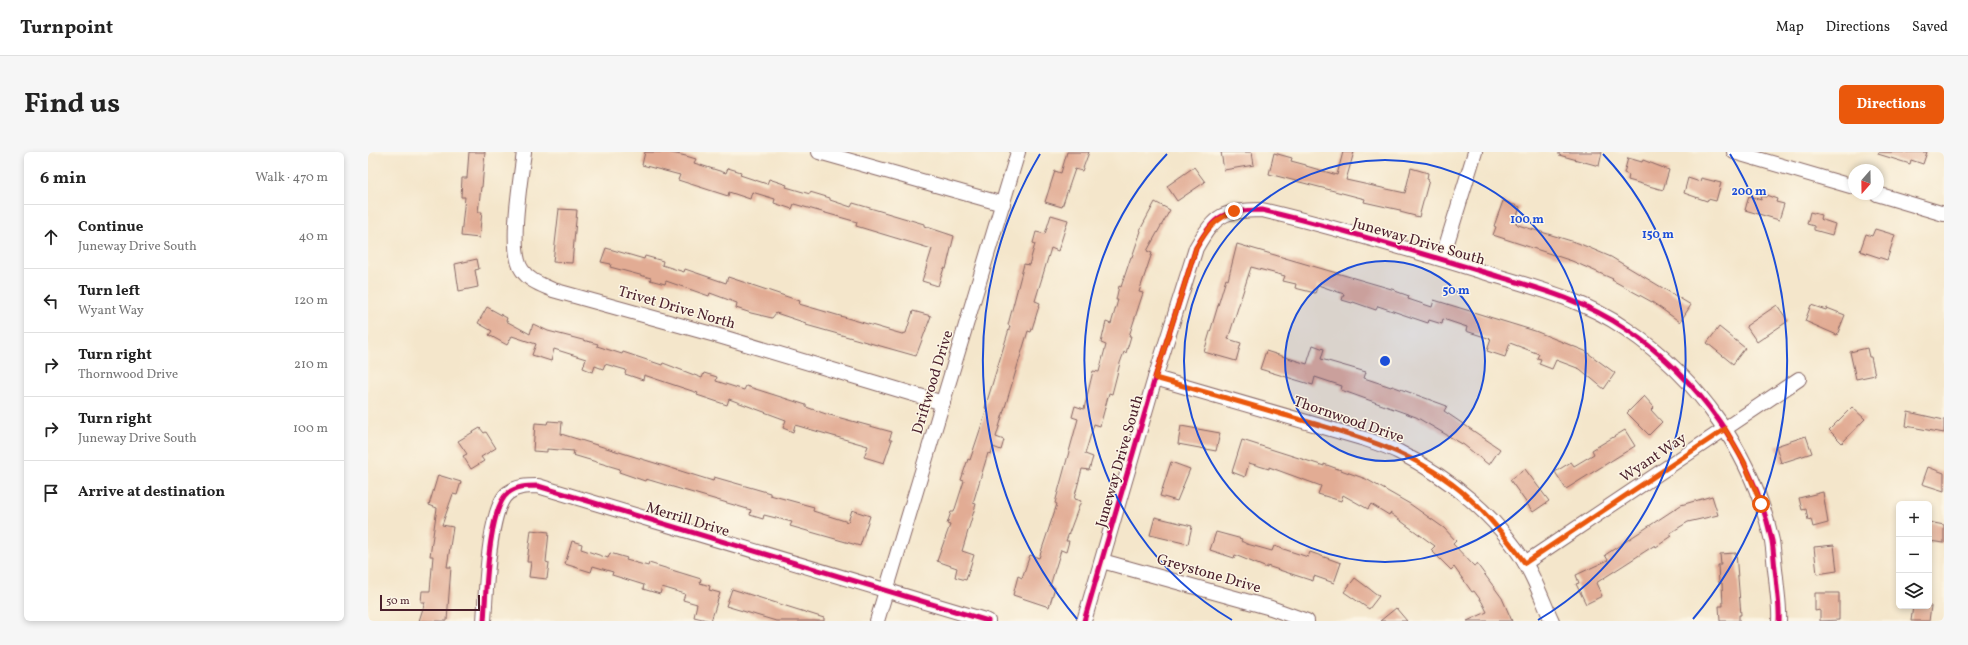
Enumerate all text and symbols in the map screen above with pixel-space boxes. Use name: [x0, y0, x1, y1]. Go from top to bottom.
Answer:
text: Turnpoint: [20, 15, 113, 41]
text: Map: [1776, 18, 1804, 37]
text: Directions: [1826, 18, 1890, 37]
text: Saved: [1912, 18, 1948, 37]
text: Find us: [24, 85, 120, 124]
button: Directions: [1839, 85, 1944, 124]
north arrow: [1848, 164, 1884, 200]
text: 6 min: [40, 167, 86, 190]
text: Walk · 470 m: [255, 169, 328, 187]
text: 200 m: [1731, 184, 1767, 200]
route end: [1225, 202, 1243, 220]
text: 100 m: [1510, 212, 1544, 228]
street label: Juneway Drive South: [1350, 213, 1487, 271]
text: Continue: [78, 217, 143, 238]
icon: ahead: [40, 226, 62, 248]
text: 150 m: [1642, 227, 1674, 243]
text: 40 m: [299, 228, 328, 246]
text: Juneway Drive South: [78, 238, 197, 256]
text: Turn left: [78, 281, 140, 302]
street label: Trivet Drive North: [615, 282, 738, 335]
text: 50 m: [1442, 283, 1470, 299]
icon: left: [40, 290, 62, 312]
text: 120 m: [294, 292, 328, 310]
text: Wyant Way: [78, 302, 144, 320]
street label: Driftwood Drive: [908, 328, 959, 437]
text: Turn right: [78, 345, 152, 366]
icon: right: [40, 354, 62, 376]
centre of rings: [1378, 354, 1392, 368]
text: 210 m: [294, 356, 328, 374]
text: Thornwood Drive: [78, 366, 178, 384]
street label: Thornwood Drive: [1290, 392, 1407, 449]
street label: Juneway Drive South: [1091, 393, 1149, 530]
text: Turn right: [78, 409, 152, 430]
icon: right: [40, 418, 62, 440]
text: 100 m: [293, 420, 328, 438]
street label: Wyant Way: [1616, 428, 1691, 488]
text: Juneway Drive South: [78, 430, 197, 448]
icon: arrive: [40, 482, 62, 504]
text: Arrive at destination: [78, 482, 225, 503]
route start: [1752, 495, 1770, 513]
street label: Merrill Drive: [643, 498, 732, 543]
map controls: [1896, 501, 1932, 609]
button: +: [1896, 501, 1932, 537]
button: −: [1896, 537, 1932, 573]
street label: Greystone Drive: [1154, 550, 1263, 599]
button: layers: [1896, 573, 1932, 609]
scale bar: [380, 593, 480, 612]
text: 50 m: [386, 594, 410, 609]

